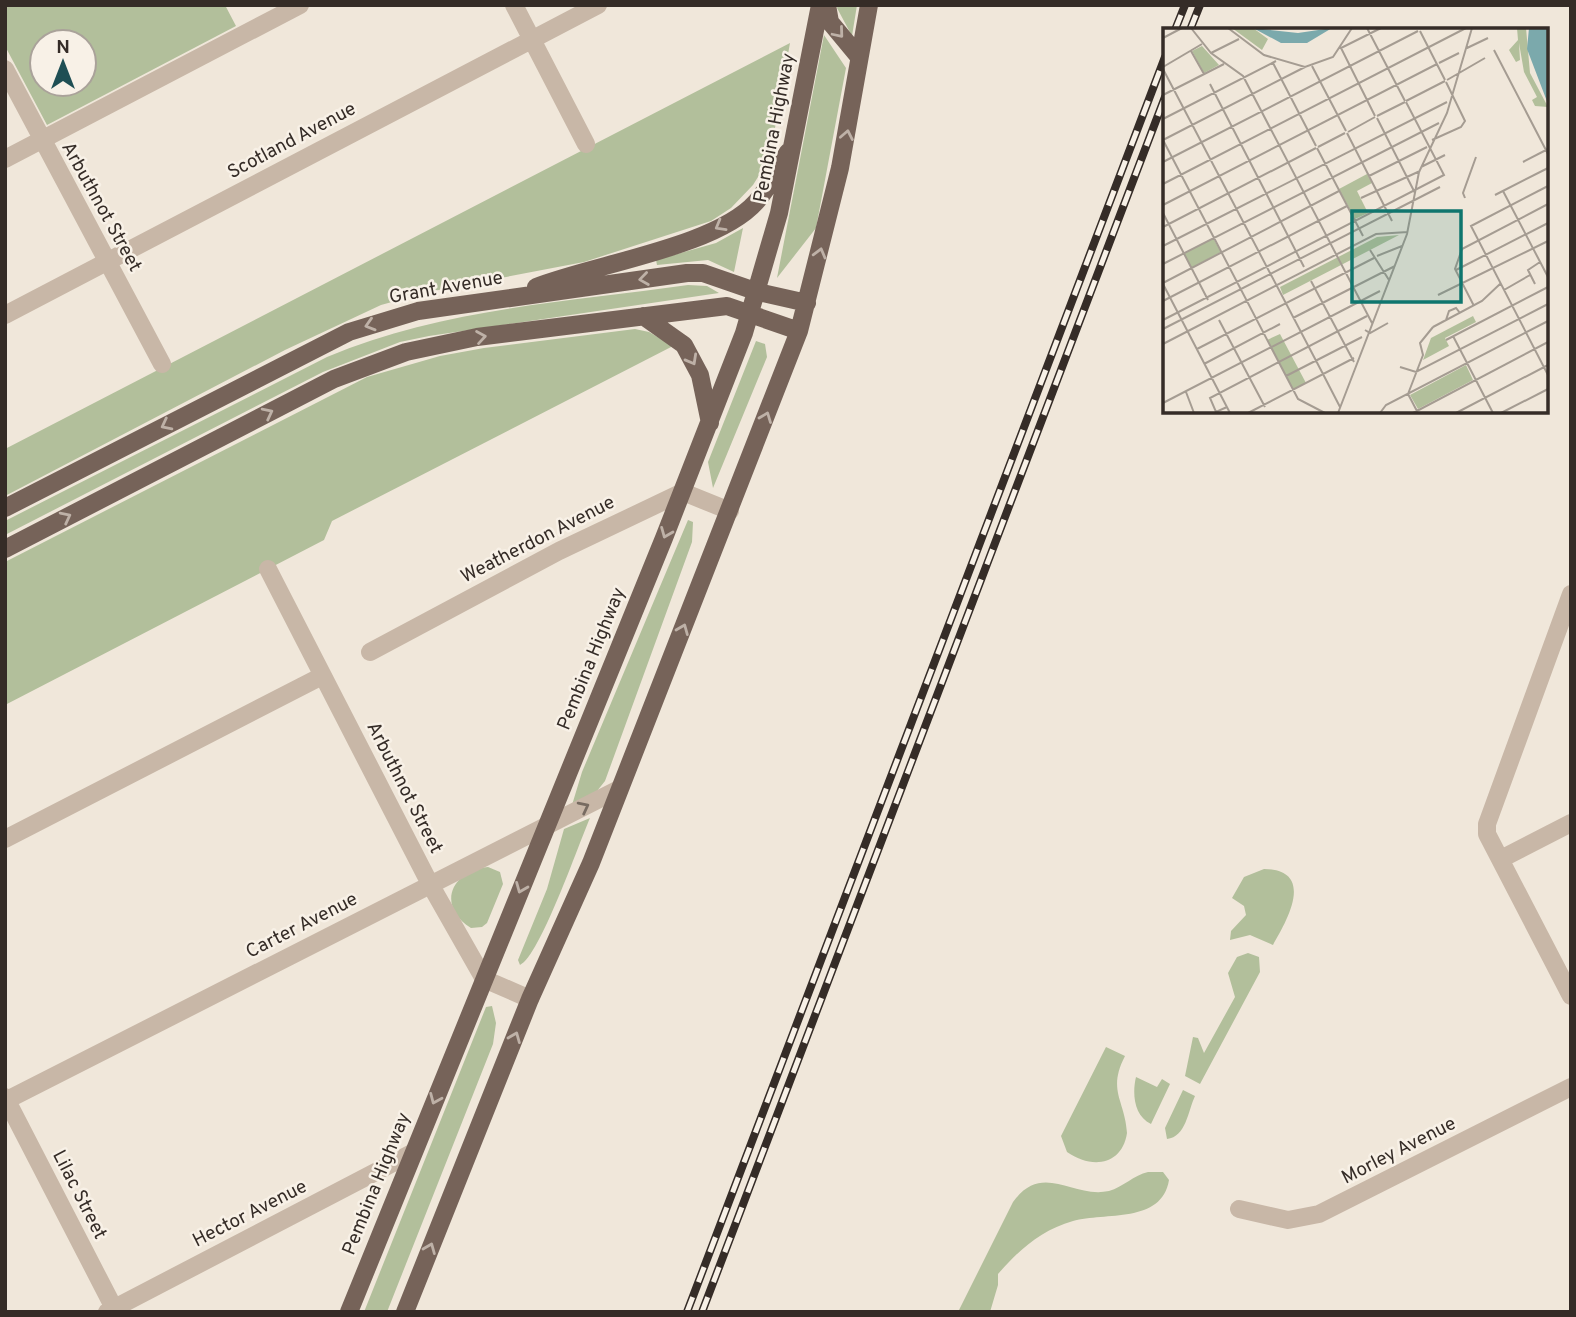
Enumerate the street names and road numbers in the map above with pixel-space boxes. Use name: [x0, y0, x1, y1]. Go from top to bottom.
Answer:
street label: Pembina Highway: [749, 51, 801, 205]
street label: Scotland Avenue: [224, 97, 360, 185]
street label: Arbuthnot Street: [55, 138, 147, 276]
street label: Grant Avenue: [387, 266, 505, 310]
street label: Weatherdon Avenue: [457, 491, 619, 589]
street label: Pembina Highway: [552, 584, 632, 734]
street label: Arbuthnot Street: [360, 718, 448, 858]
street label: Carter Avenue: [242, 888, 362, 964]
street label: Pembina Highway: [337, 1109, 417, 1259]
street label: Morley Avenue: [1338, 1112, 1460, 1190]
street label: Lilac Street: [46, 1146, 112, 1244]
street label: Hector Avenue: [189, 1175, 311, 1253]

